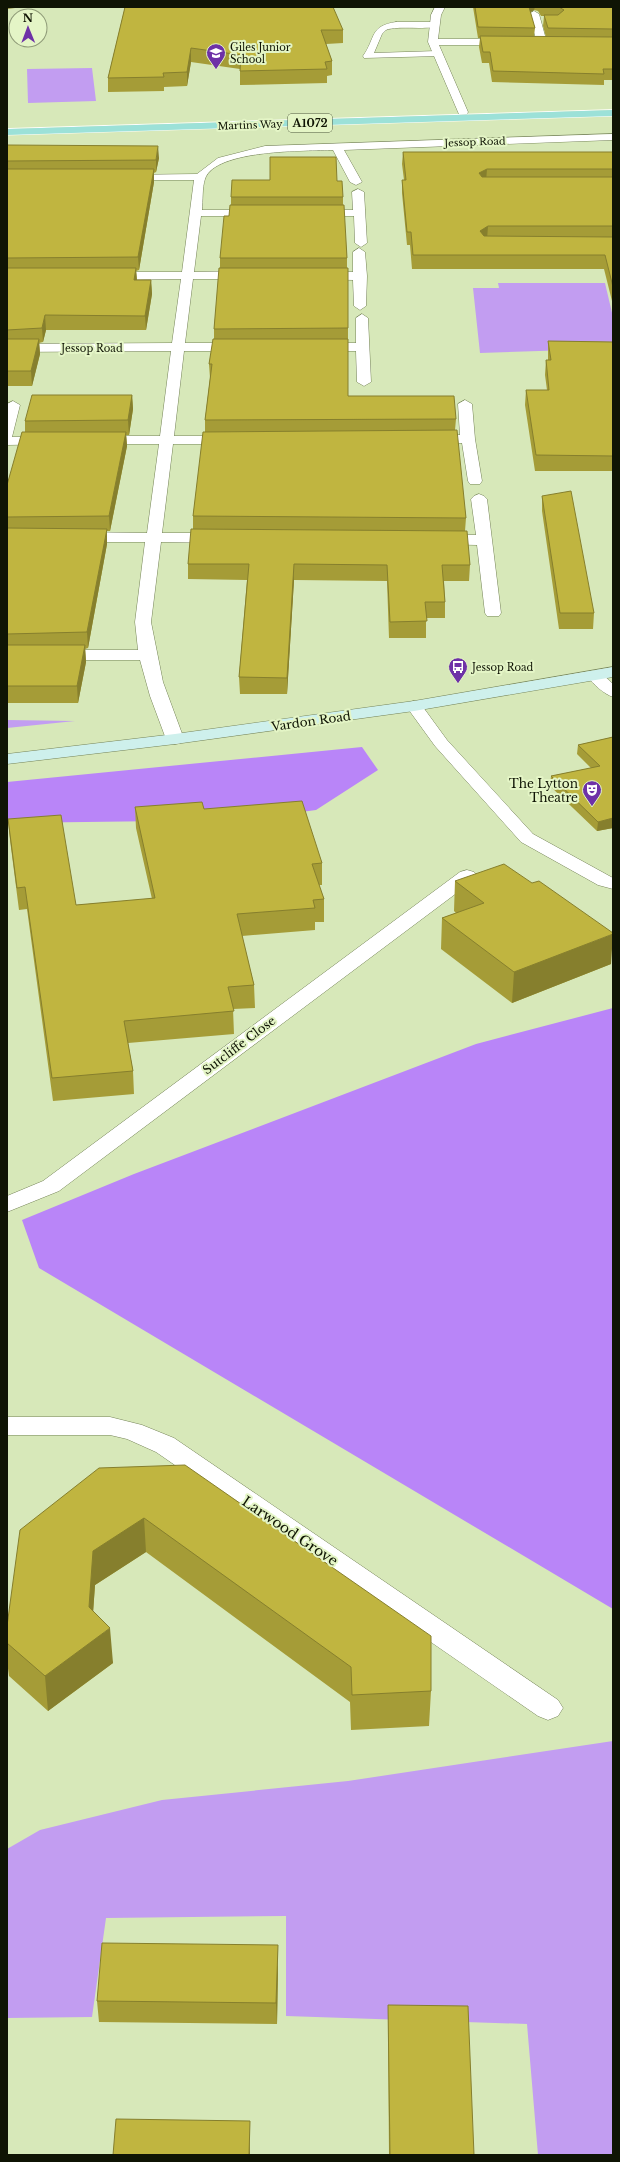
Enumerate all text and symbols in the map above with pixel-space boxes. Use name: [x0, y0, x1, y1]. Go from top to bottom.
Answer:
north arrow: [8, 8, 48, 48]
text: N: [23, 11, 34, 25]
place label: Giles Junior School: [230, 41, 291, 66]
school or university icon: Giles Junior School: [205, 42, 227, 70]
road number: A1072: [288, 114, 332, 132]
street label: Martins Way: [217, 117, 283, 133]
street label: Jessop Road: [442, 134, 506, 150]
street label: Jessop Road: [59, 342, 123, 355]
bus stop icon: Jessop Road: [447, 656, 469, 684]
place label: Jessop Road: [470, 661, 534, 674]
street label: Vardon Road: [269, 708, 352, 734]
place label: The Lytton Theatre: [509, 776, 578, 805]
theatre icon: The Lytton Theatre: [581, 779, 603, 807]
street label: Sutcliffe Close: [200, 1013, 279, 1077]
street label: Larwood Grove: [239, 1492, 341, 1570]

